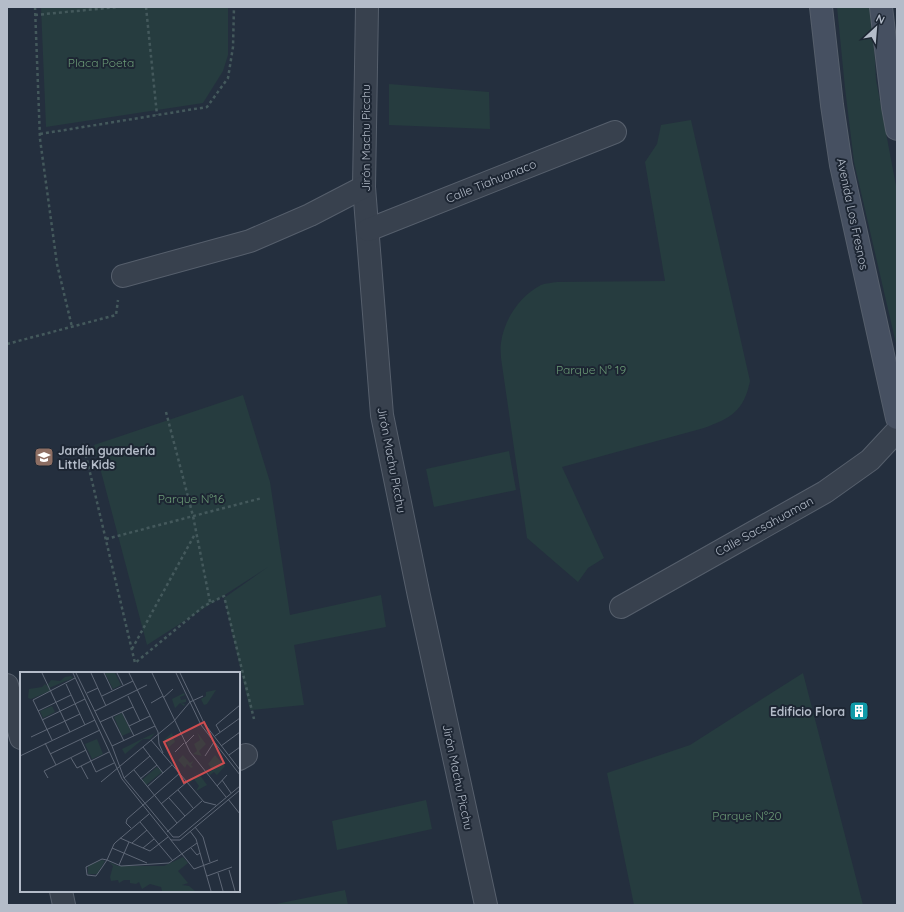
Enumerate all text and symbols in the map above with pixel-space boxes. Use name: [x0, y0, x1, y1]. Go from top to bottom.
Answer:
north arrow: [856, 8, 896, 48]
text: N: [874, 11, 887, 27]
park label: Placa Poeta: [68, 55, 134, 70]
street label: Jirón Machu Picchu: [358, 84, 373, 192]
street label: Calle Tiahuanaco: [444, 156, 538, 206]
street label: Avenida Los Fresnos: [834, 157, 872, 271]
park label: Parque Nº 19: [556, 362, 626, 377]
street label: Jirón Machu Picchu: [374, 406, 410, 514]
place label: Jardín guardería Little Kids: [58, 443, 155, 472]
school or university icon: Jardín guardería Little Kids: [33, 446, 55, 468]
park label: Parque N°16: [158, 491, 225, 506]
street label: Calle Sacsahuaman: [712, 493, 816, 559]
inset map: [20, 672, 240, 892]
building icon: Edificio Flora: [848, 700, 870, 722]
place label: Edificio Flora: [770, 704, 845, 719]
street label: Jirón Machu Picchu: [439, 723, 477, 831]
park label: Parque N°20: [712, 808, 782, 823]

